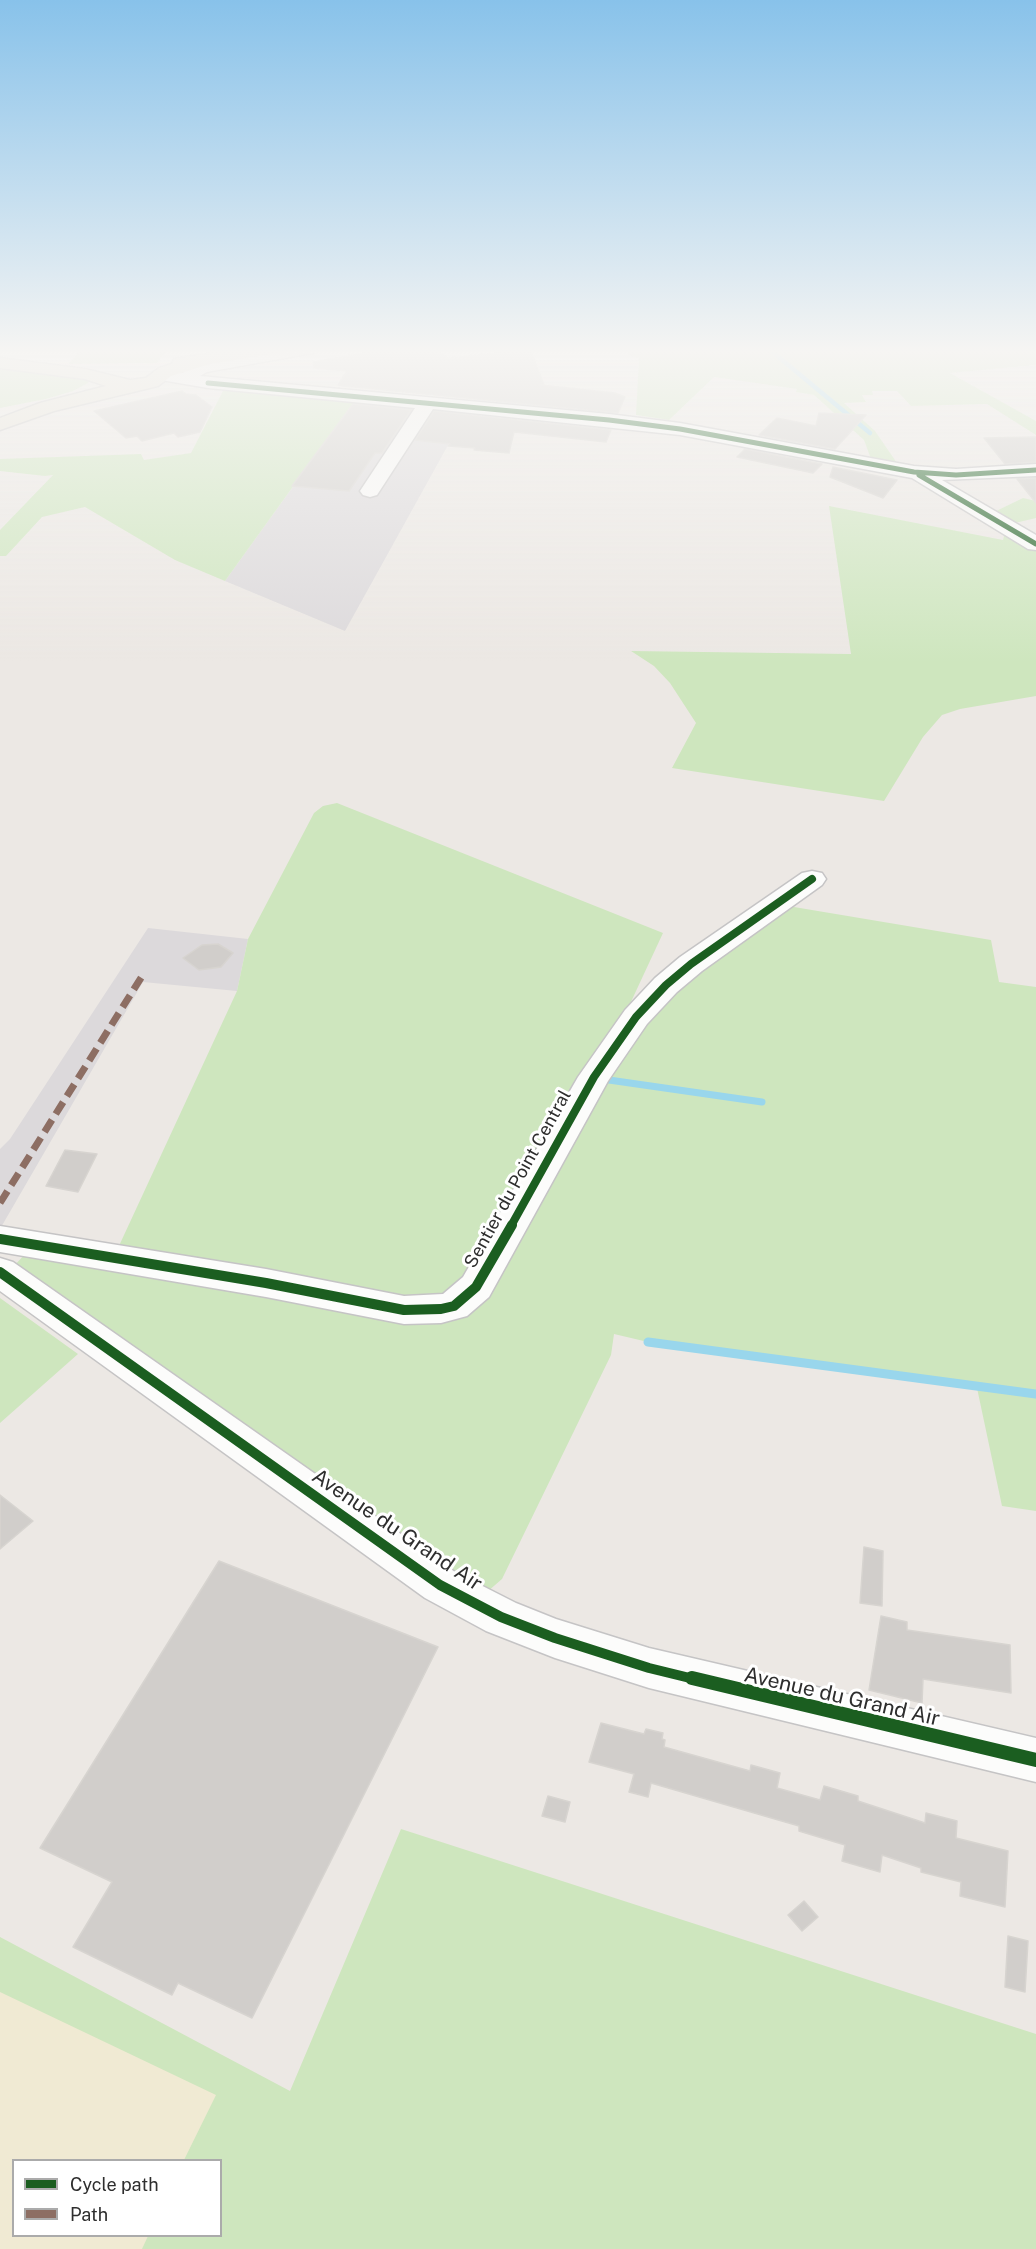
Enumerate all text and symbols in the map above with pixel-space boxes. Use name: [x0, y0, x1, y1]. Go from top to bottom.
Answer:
street label: Sentier du Point Central: [460, 1086, 576, 1272]
street label: Avenue du Grand Air: [307, 1464, 487, 1596]
street label: Avenue du Grand Air: [742, 1662, 942, 1732]
legend: [12, 2159, 222, 2237]
text: Cycle path: [70, 2174, 159, 2195]
text: Path: [70, 2204, 108, 2225]

